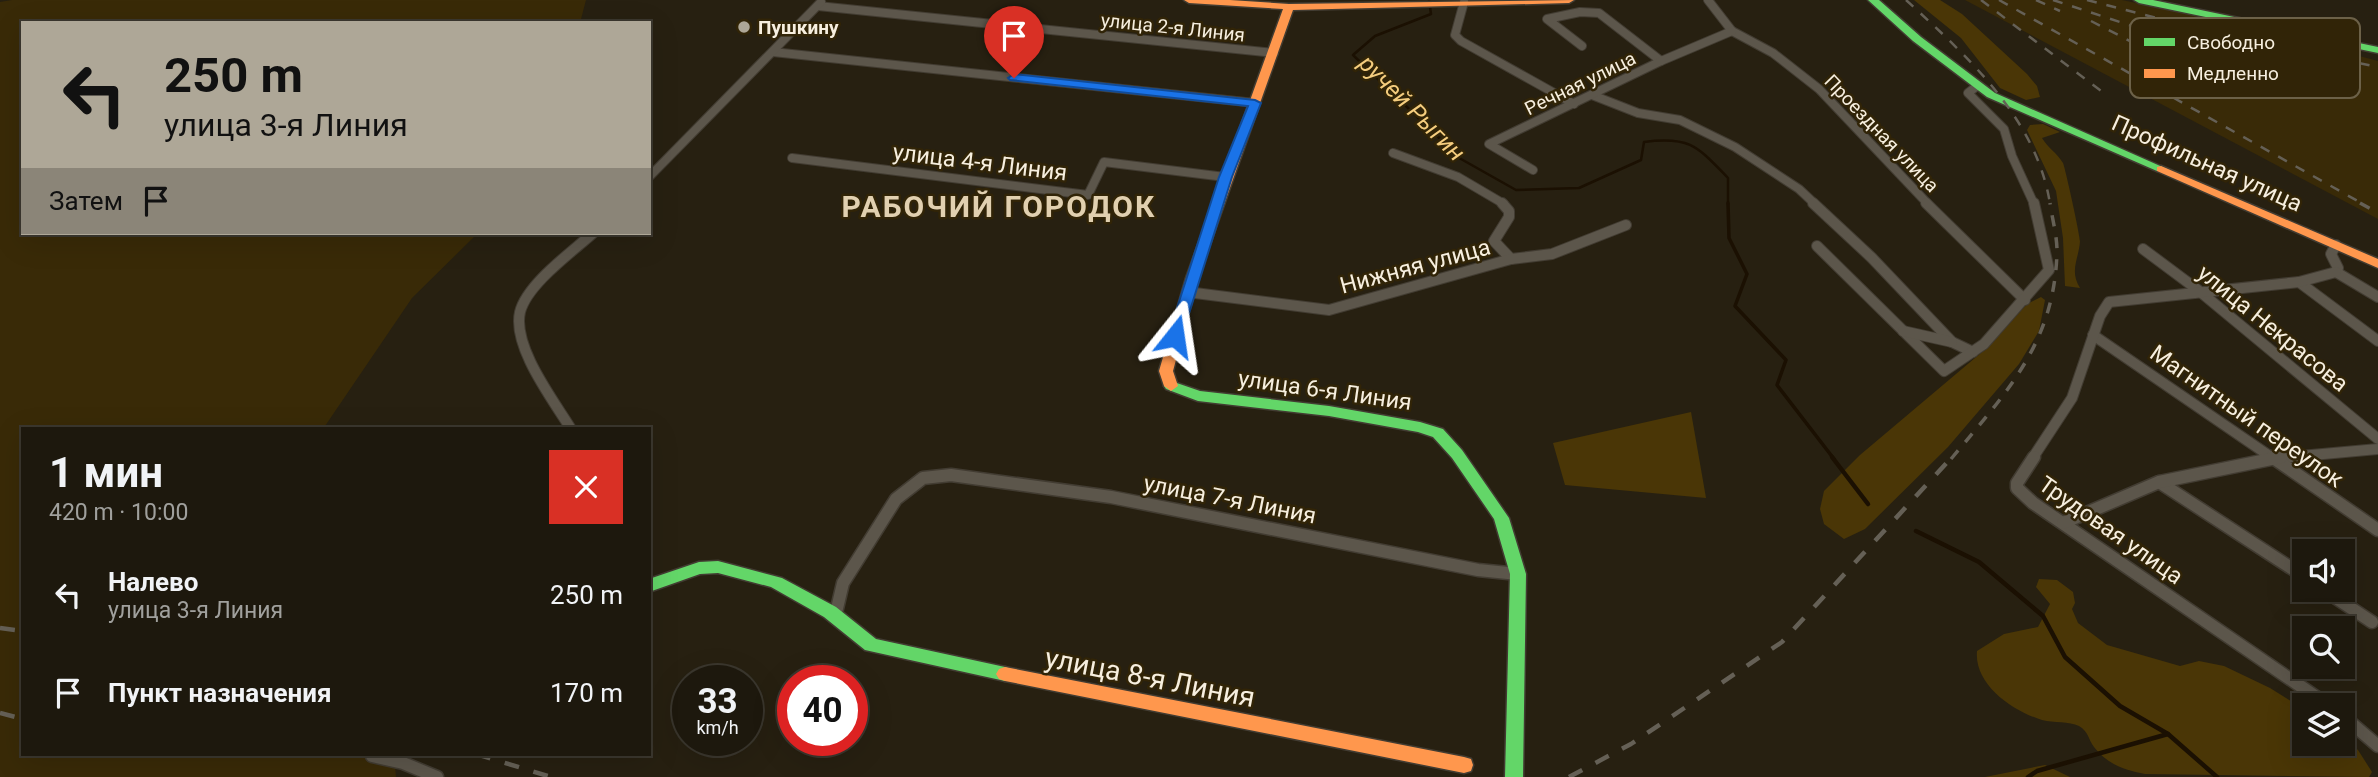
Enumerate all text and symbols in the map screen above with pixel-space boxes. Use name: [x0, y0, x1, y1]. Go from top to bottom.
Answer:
pin: [984, 6, 1044, 78]
street label: улица 2-я Линия: [1100, 8, 1246, 46]
place label: Пушкину: [758, 16, 839, 39]
icon: arrive: [995, 17, 1033, 55]
legend: [2130, 18, 2360, 98]
marker: Пушкину: [736, 19, 752, 35]
text: Свободно: [2187, 31, 2275, 54]
text: 250 m: [164, 47, 303, 104]
street label: Речная улица: [1521, 47, 1640, 120]
icon: left: [49, 49, 140, 140]
water label: ручей Рыгин: [1353, 49, 1471, 167]
text: Медленно: [2187, 62, 2279, 85]
street label: Проездная улица: [1820, 70, 1944, 197]
text: улица 3-я Линия: [164, 106, 408, 144]
street label: Профильная улица: [2107, 109, 2306, 218]
street label: улица 4-я Линия: [891, 138, 1069, 187]
icon: arrive: [137, 182, 175, 220]
text: Затем: [49, 186, 123, 216]
district label: РАБОЧИЙ ГОРОДОК: [842, 189, 1156, 224]
street label: Нижняя улица: [1337, 233, 1493, 300]
street label: улица Некрасова: [2192, 259, 2354, 397]
position arrow: [1138, 299, 1212, 373]
street label: Магнитный переулок: [2145, 339, 2349, 494]
street label: улица 6-я Линия: [1236, 365, 1414, 416]
text: 1 мин: [49, 448, 163, 497]
button: close: [549, 450, 623, 524]
street label: улица 7-я Линия: [1141, 470, 1318, 529]
street label: Трудовая улица: [2033, 471, 2188, 590]
text: 420 m · 10:00: [49, 499, 188, 526]
map controls: [2292, 539, 2355, 756]
button: sound: [2292, 539, 2355, 602]
text: Налево: [108, 567, 198, 597]
icon: left: [49, 576, 87, 614]
text: 250 m: [550, 580, 623, 610]
text: улица 3-я Линия: [108, 597, 283, 624]
button: search: [2292, 616, 2355, 679]
street label: улица 8-я Линия: [1042, 641, 1258, 714]
speed limit sign: 40: [777, 665, 868, 756]
icon: arrive: [49, 674, 87, 712]
text: Пункт назначения: [108, 678, 332, 708]
text: 170 m: [550, 678, 623, 708]
text: 33: [697, 681, 738, 722]
button: layers: [2292, 693, 2355, 756]
text: km/h: [696, 717, 739, 738]

